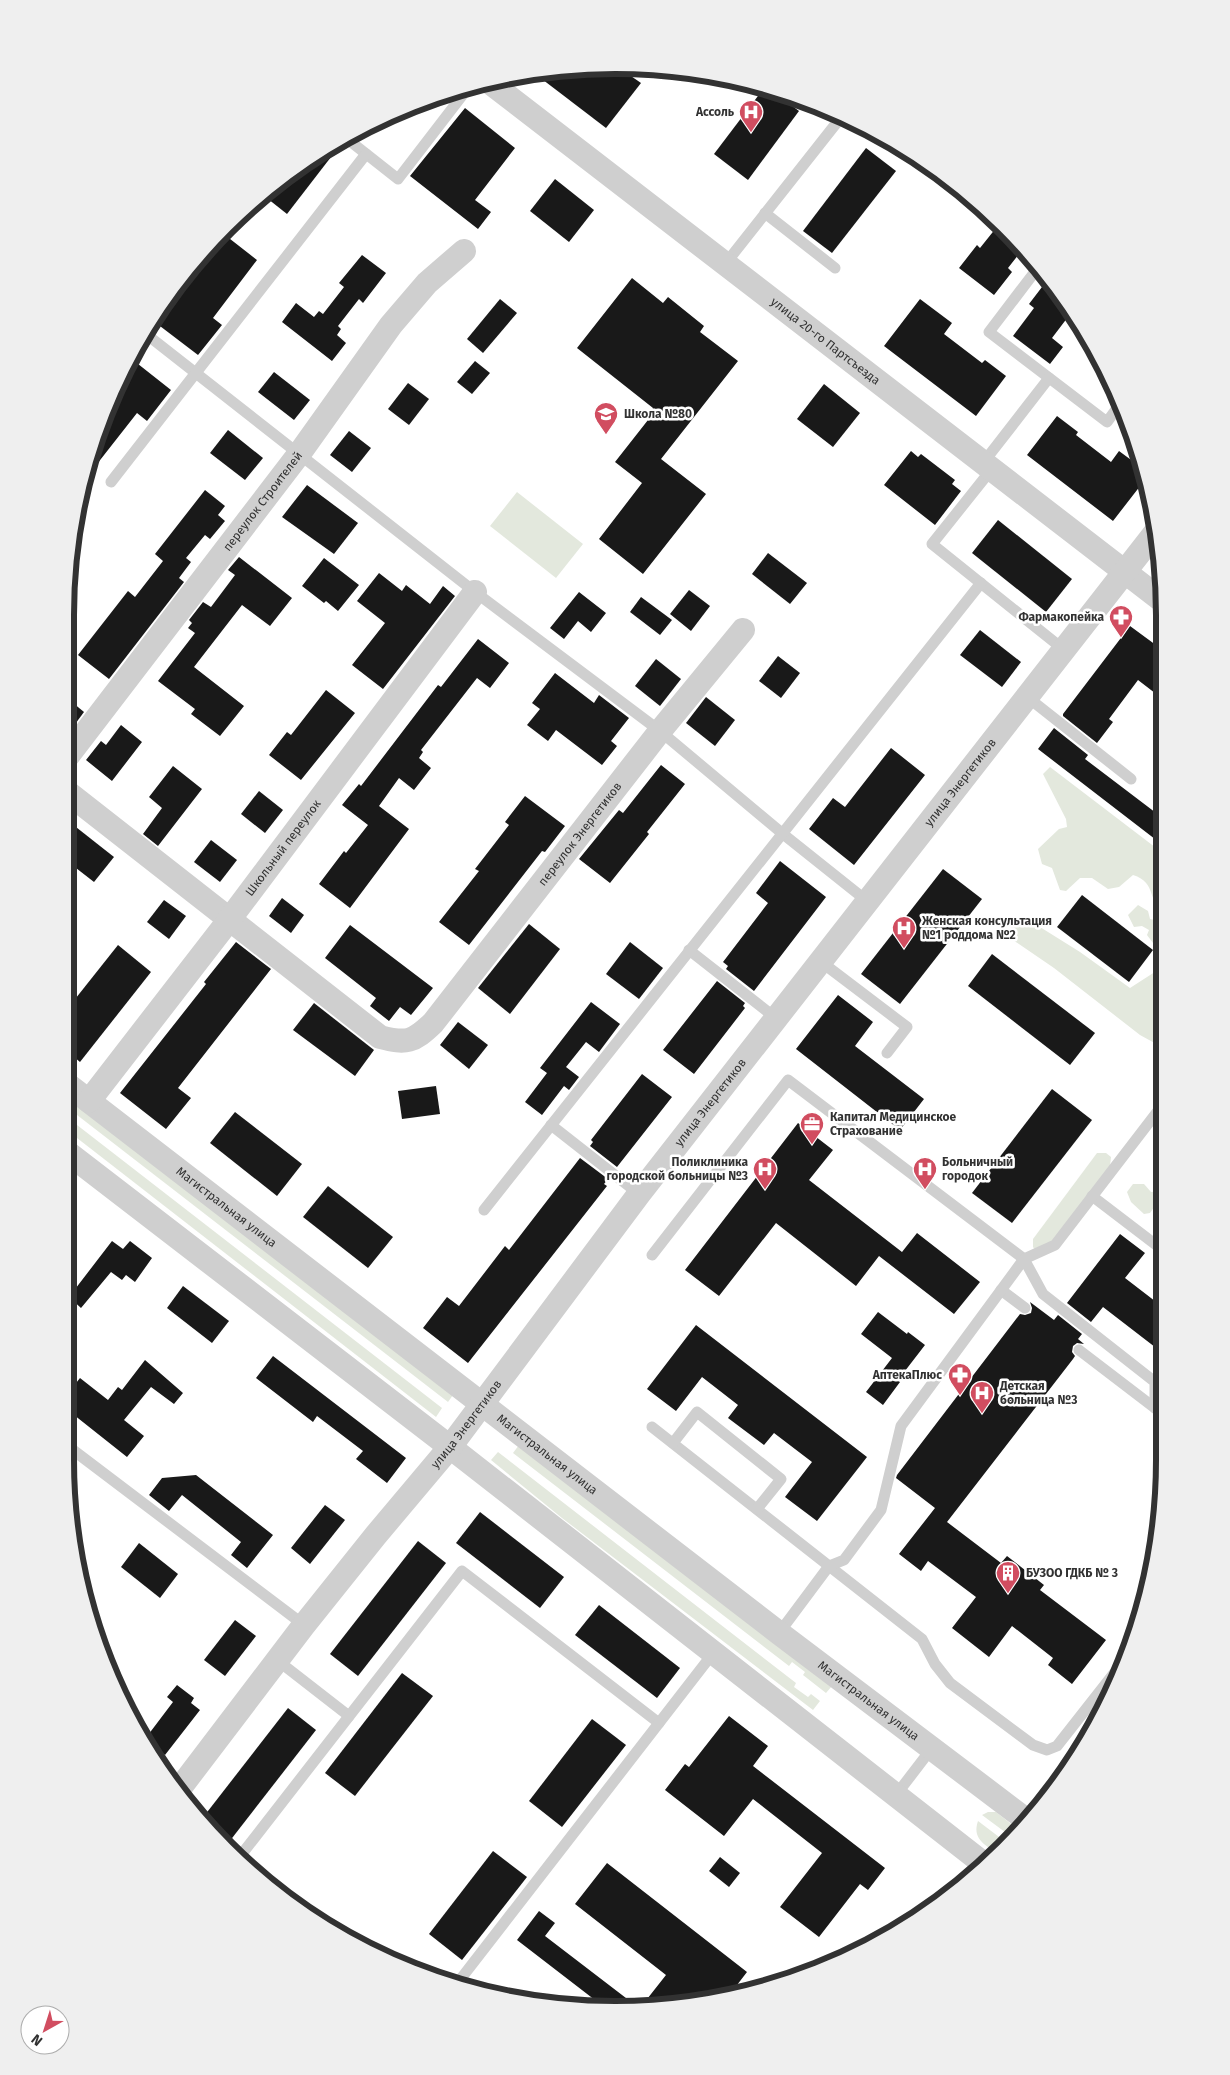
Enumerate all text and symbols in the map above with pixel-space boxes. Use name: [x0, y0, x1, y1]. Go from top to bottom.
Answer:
hospital icon: Ассоль: [738, 99, 764, 133]
place label: Ассоль: [695, 105, 735, 119]
street label: улица 20-го Партсъезда: [768, 295, 883, 388]
school or university icon: Школа №80: [593, 401, 619, 435]
place label: Школа №80: [624, 407, 692, 421]
street label: переулок Строителей: [220, 449, 305, 554]
pharmacy icon: Фармакопейка: [1108, 604, 1134, 638]
place label: Фармакопейка: [1018, 610, 1104, 624]
street label: улица Энергетиков: [922, 736, 999, 829]
street label: переулок Энергетиков: [535, 779, 625, 888]
street label: Школьный переулок: [242, 796, 324, 899]
place label: Женская консультация №1 роддома №2: [921, 914, 1052, 942]
hospital icon: Женская консультация №1 роддома №2: [891, 915, 917, 949]
street label: улица Энергетиков: [672, 1056, 749, 1149]
place label: Капитал Медицинское Страхование: [830, 1110, 957, 1138]
office icon: Капитал Медицинское Страхование: [799, 1111, 825, 1145]
place label: Поликлиника городской больницы №3: [606, 1155, 748, 1183]
place label: Больничный городок: [942, 1155, 1013, 1183]
hospital icon: Поликлиника городской больницы №3: [752, 1156, 778, 1190]
hospital icon: Больничный городок: [912, 1156, 938, 1190]
street label: Магистральная улица: [173, 1164, 279, 1250]
pharmacy icon: АптекаПлюс: [947, 1362, 973, 1396]
place label: АптекаПлюс: [872, 1368, 942, 1382]
street label: улица Энергетиков: [428, 1377, 505, 1471]
place label: Детская больница №3: [999, 1379, 1077, 1407]
hospital icon: Детская больница №3: [969, 1380, 995, 1414]
street label: Магистральная улица: [494, 1411, 600, 1497]
building icon: БУЗОО ГДКБ № 3: [995, 1560, 1021, 1594]
place label: БУЗОО ГДКБ № 3: [1026, 1566, 1118, 1580]
street label: Магистральная улица: [815, 1658, 922, 1743]
north arrow: [20, 2005, 70, 2055]
text: N: [28, 2030, 46, 2049]

